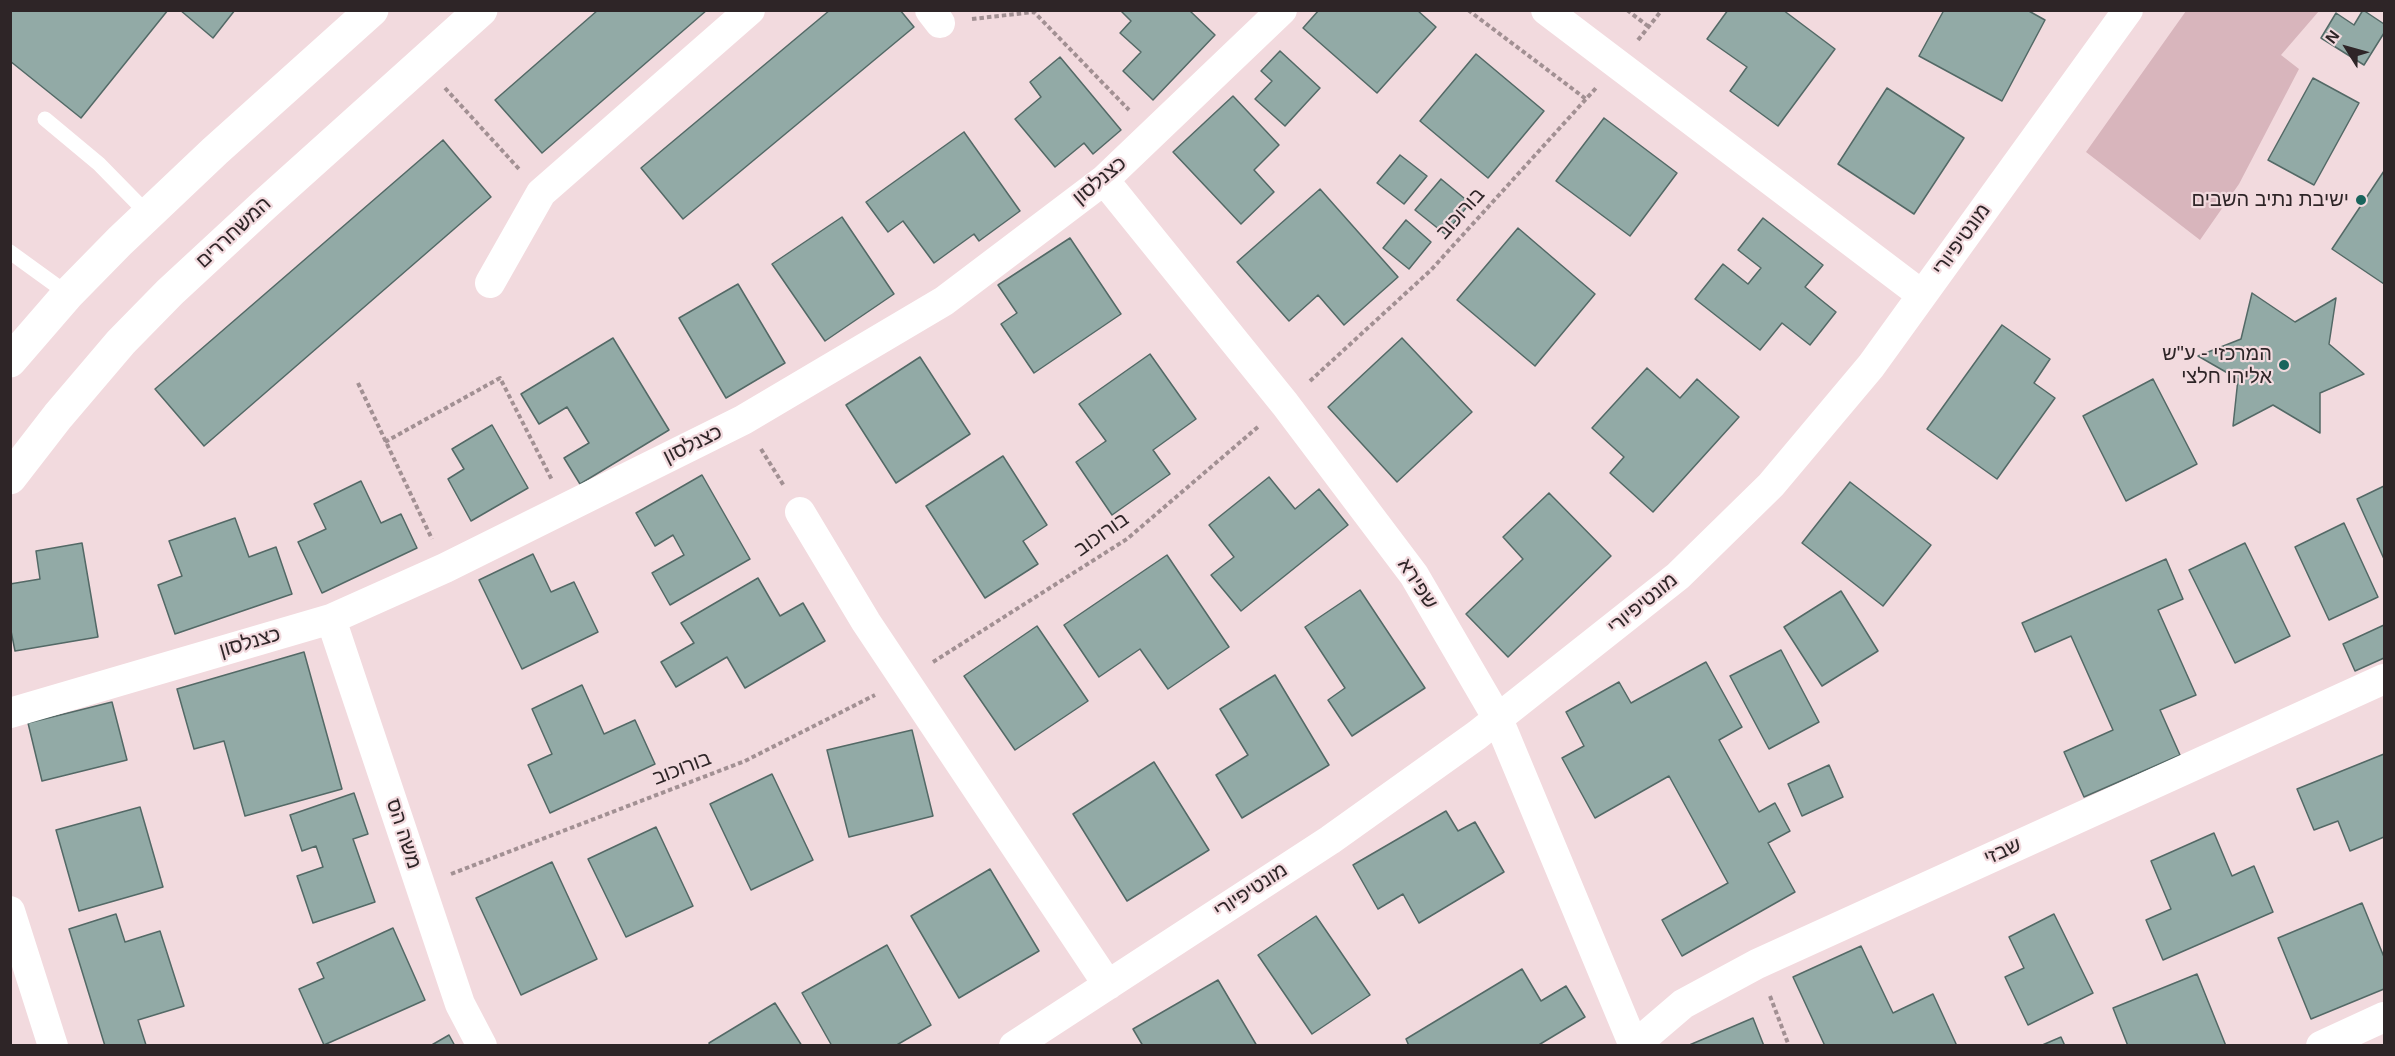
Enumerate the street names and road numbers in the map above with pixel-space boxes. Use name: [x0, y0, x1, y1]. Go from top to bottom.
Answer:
street label: כצנלסון: [1068, 152, 1132, 210]
street label: בורוכוב: [1432, 183, 1490, 245]
street label: המשחררים: [192, 192, 276, 274]
street label: מונטיפיורי: [1928, 199, 1996, 281]
street label: כצנלסון: [660, 421, 726, 469]
street label: בורוכוב: [1070, 508, 1134, 562]
street label: שפירא: [1392, 554, 1442, 614]
street label: מונטיפיורי: [1603, 569, 1683, 639]
street label: כצנלסון: [217, 623, 283, 663]
street label: בורוכוב: [649, 747, 715, 791]
street label: משה הס: [380, 796, 426, 872]
street label: שבזי: [1981, 833, 2025, 871]
street label: מונטיפיורי: [1210, 858, 1292, 924]

